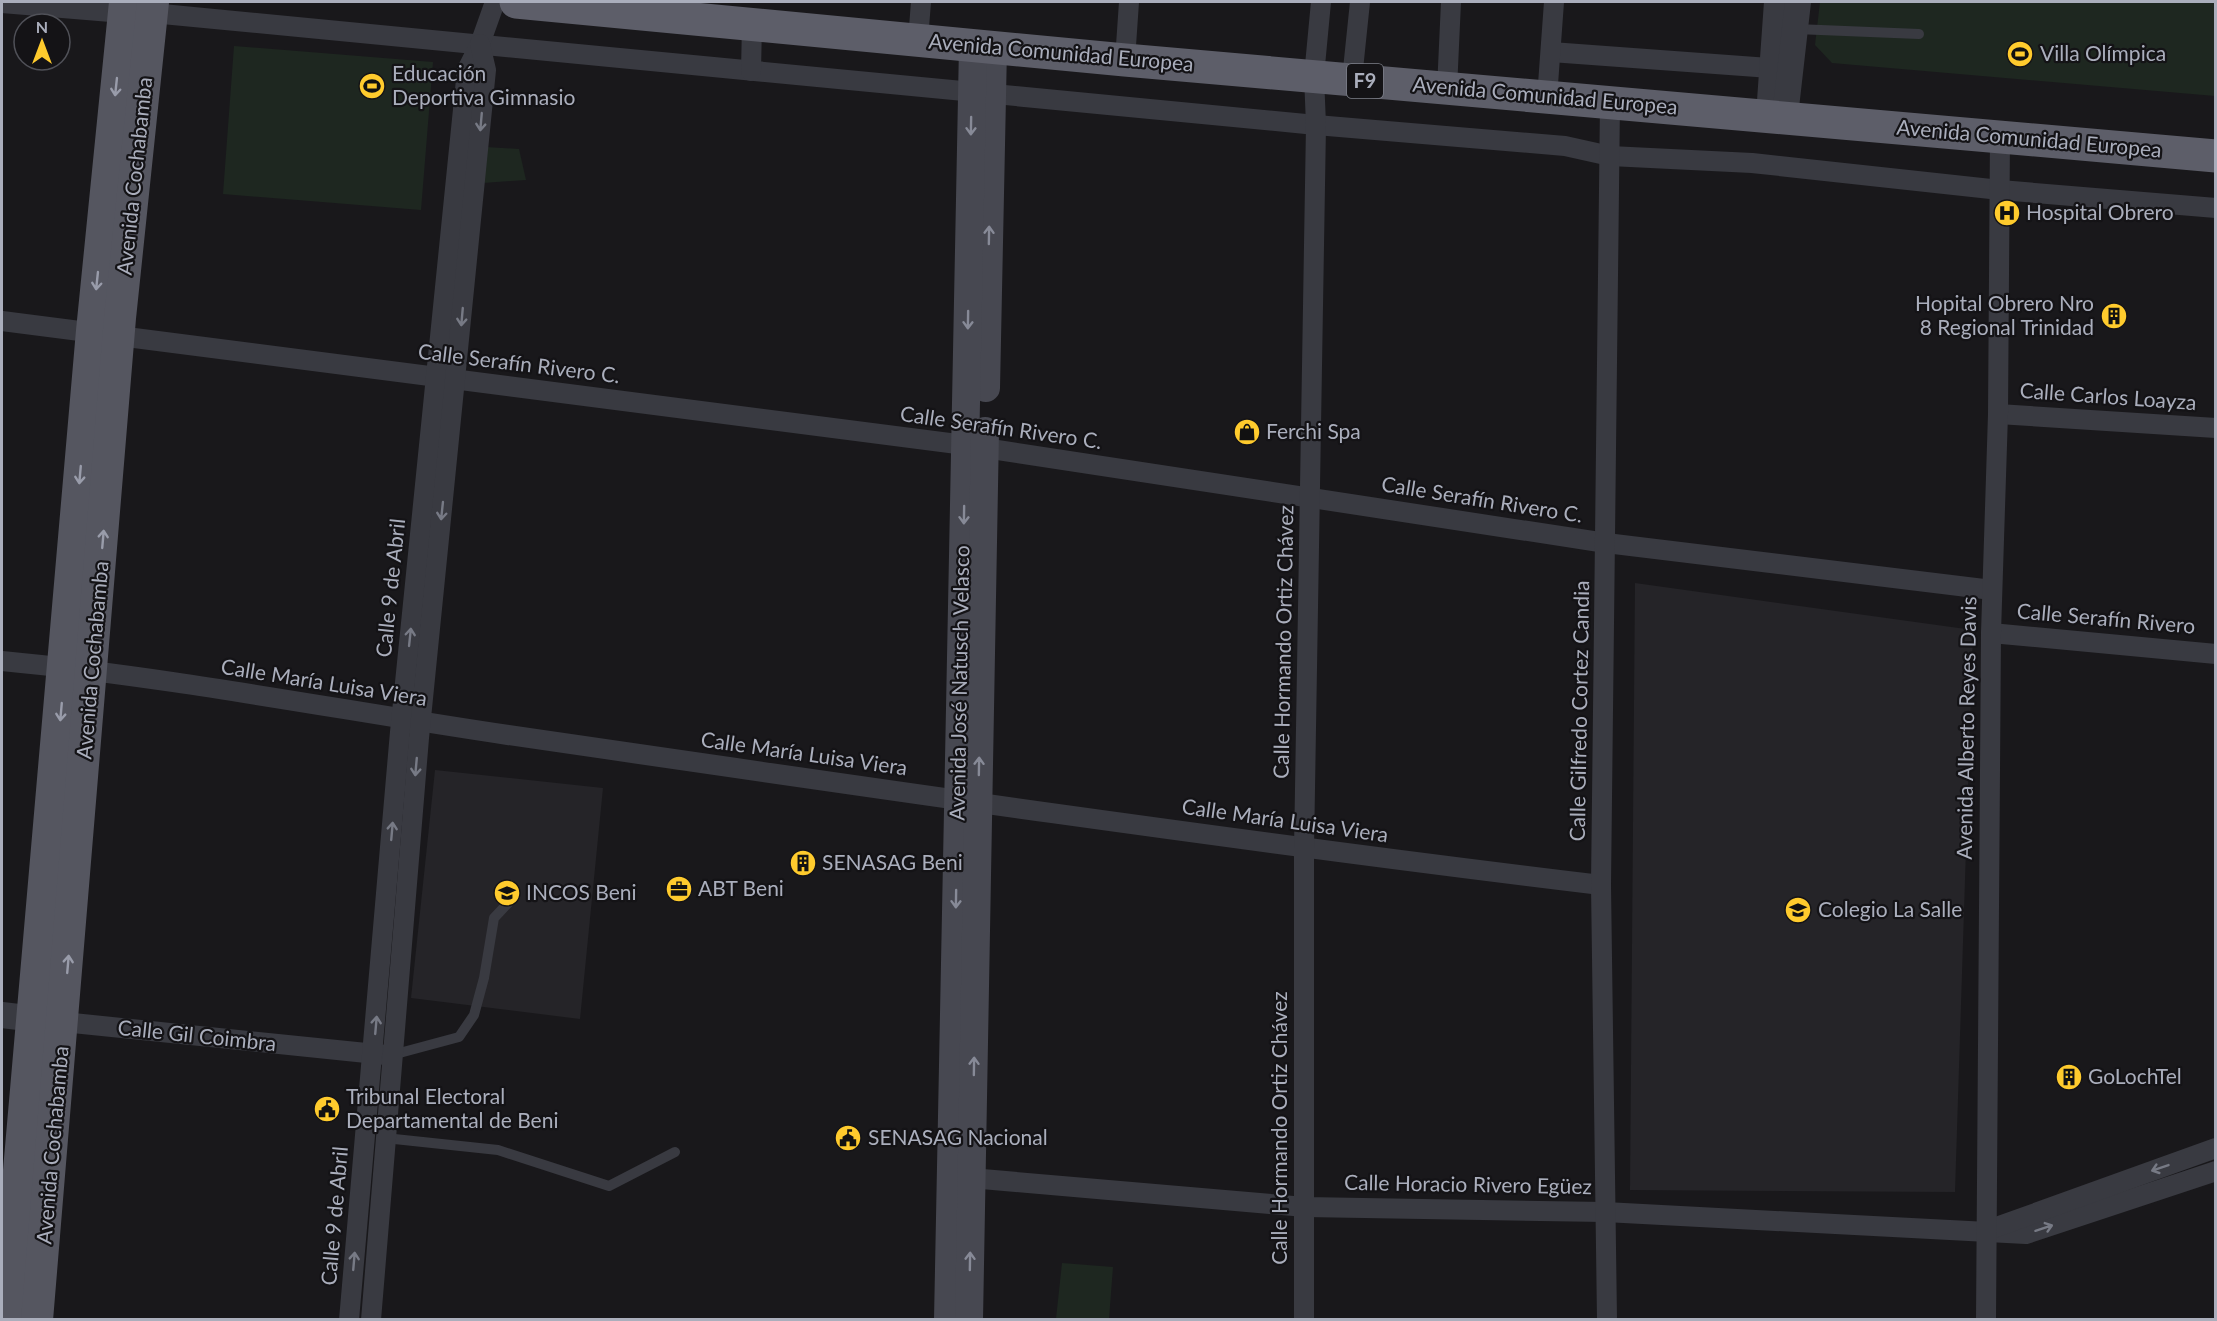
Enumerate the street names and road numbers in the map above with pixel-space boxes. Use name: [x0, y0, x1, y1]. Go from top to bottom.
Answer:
street label: Avenida Comunidad Europea: [928, 27, 1195, 76]
road number: F9: [1347, 64, 1383, 98]
street label: Avenida Comunidad Europea: [1412, 70, 1679, 119]
street label: Avenida Cochabamba: [111, 76, 156, 276]
street label: Avenida Comunidad Europea: [1896, 113, 2163, 162]
street label: Calle Serafín Rivero C.: [417, 338, 622, 387]
street label: Calle Carlos Loayza: [2019, 377, 2197, 414]
street label: Calle Serafín Rivero C.: [899, 400, 1104, 453]
street label: Calle Serafín Rivero C.: [1380, 470, 1585, 527]
street label: Calle Hormando Ortiz Chávez: [1268, 505, 1297, 779]
street label: Calle 9 de Abril: [370, 517, 409, 659]
street label: Avenida José Natusch Velasco: [944, 545, 973, 821]
street label: Avenida Cochabamba: [70, 560, 113, 760]
street label: Calle Gilfredo Cortez Candia: [1564, 580, 1593, 842]
street label: Avenida Alberto Reyes Davis: [1951, 596, 1980, 860]
street label: Calle Serafín Rivero: [2016, 597, 2196, 638]
street label: Calle María Luisa Viera: [219, 653, 429, 710]
street label: Calle María Luisa Viera: [699, 726, 909, 779]
street label: Calle María Luisa Viera: [1180, 793, 1390, 846]
street label: Calle Hormando Ortiz Chávez: [1266, 991, 1291, 1265]
street label: Calle Gil Coimbra: [117, 1014, 278, 1055]
street label: Avenida Cochabamba: [30, 1045, 73, 1245]
street label: Calle 9 de Abril: [315, 1145, 352, 1286]
street label: Calle Horacio Rivero Egüez: [1344, 1169, 1592, 1198]

